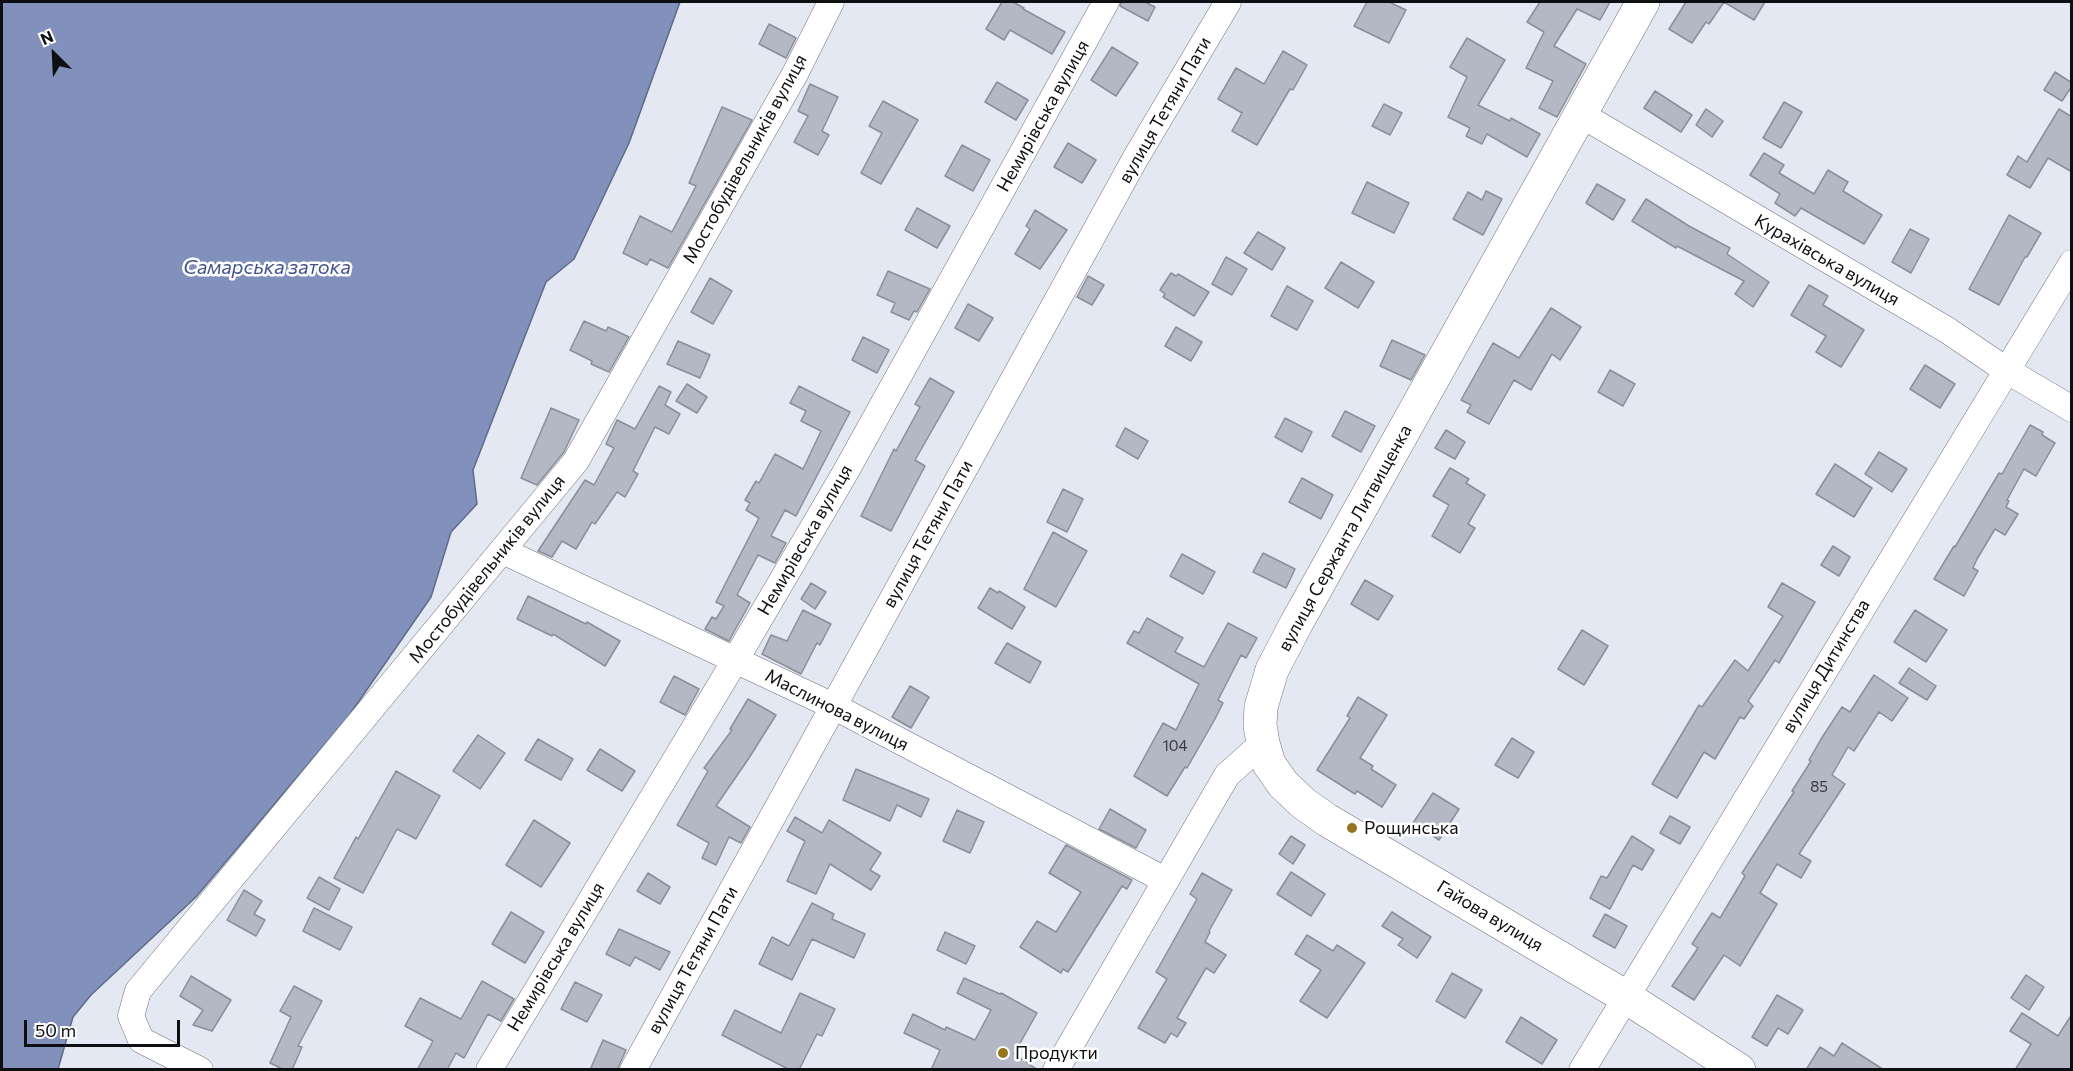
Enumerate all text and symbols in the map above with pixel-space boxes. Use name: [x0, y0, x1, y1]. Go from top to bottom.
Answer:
north arrow: [24, 24, 84, 84]
text: N: [37, 26, 56, 48]
street label: вулиця Тетяни Пати: [1114, 33, 1216, 187]
street label: Немирівська вулиця: [992, 36, 1094, 196]
street label: Мостобудівельників вулиця: [678, 51, 812, 267]
street label: Курахівська вулиця: [1751, 210, 1903, 310]
water label: Самарська затока: [183, 255, 351, 279]
street label: вулиця Сержанта Литвищенка: [1274, 421, 1416, 655]
street label: вулиця Тетяни Пати: [878, 456, 978, 612]
street label: Немирівська вулиця: [753, 461, 857, 619]
street label: Мостобудівельників вулиця: [404, 471, 570, 667]
street label: вулиця Дитинства: [1778, 595, 1874, 737]
street label: Маслинова вулиця: [762, 664, 912, 756]
house number: 104: [1162, 737, 1188, 755]
house number: 85: [1810, 778, 1828, 796]
place label: Рощинська: [1364, 817, 1459, 839]
marker: Рощинська: [1345, 821, 1359, 835]
street label: Гайова вулиця: [1433, 876, 1547, 956]
street label: Немирівська вулиця: [503, 878, 609, 1036]
street label: вулиця Тетяни Пати: [643, 882, 743, 1038]
scale bar: [27, 1008, 183, 1046]
text: 50 m: [35, 1019, 76, 1041]
place label: Продукти: [1015, 1042, 1098, 1064]
marker: Продукти: [996, 1046, 1010, 1060]

